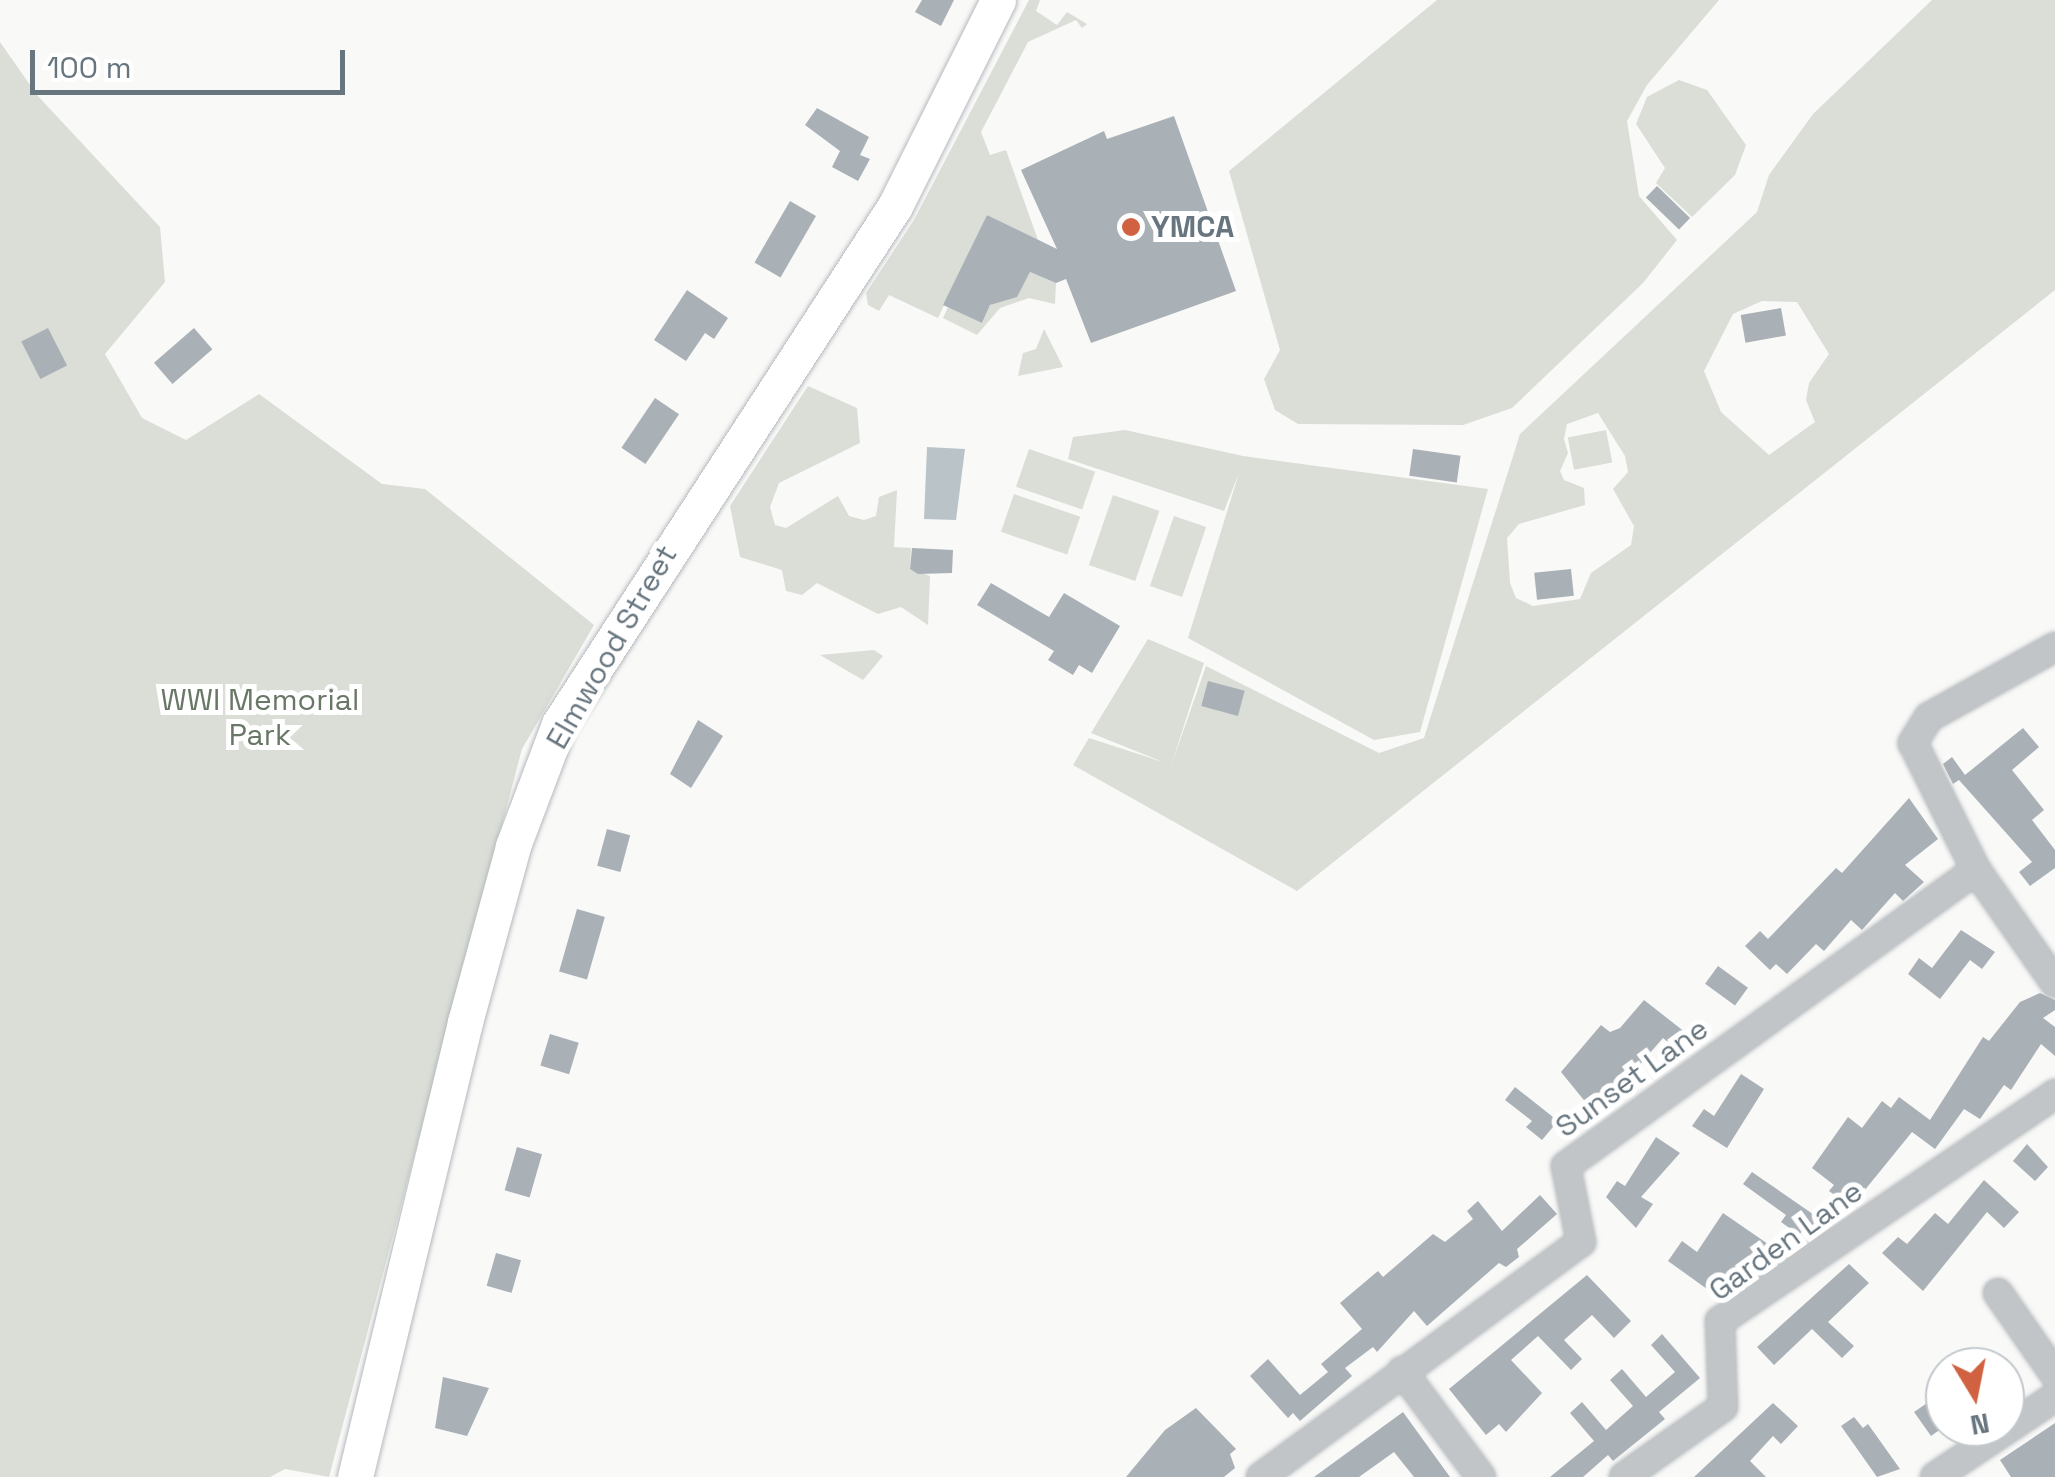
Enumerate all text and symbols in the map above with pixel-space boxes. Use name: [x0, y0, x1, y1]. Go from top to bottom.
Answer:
scale bar: [35, 30, 350, 92]
text: 100 m: [47, 48, 132, 87]
place label: YMCA: [1151, 209, 1234, 245]
marker: YMCA: [1120, 216, 1142, 238]
street label: Elmwood Street: [539, 539, 685, 755]
park label: WWI Memorial Park: [161, 682, 359, 752]
street label: Sunset Lane: [1549, 1011, 1715, 1145]
street label: Garden Lane: [1702, 1173, 1870, 1309]
north arrow: [1925, 1347, 2025, 1447]
text: N: [1968, 1405, 1992, 1444]

